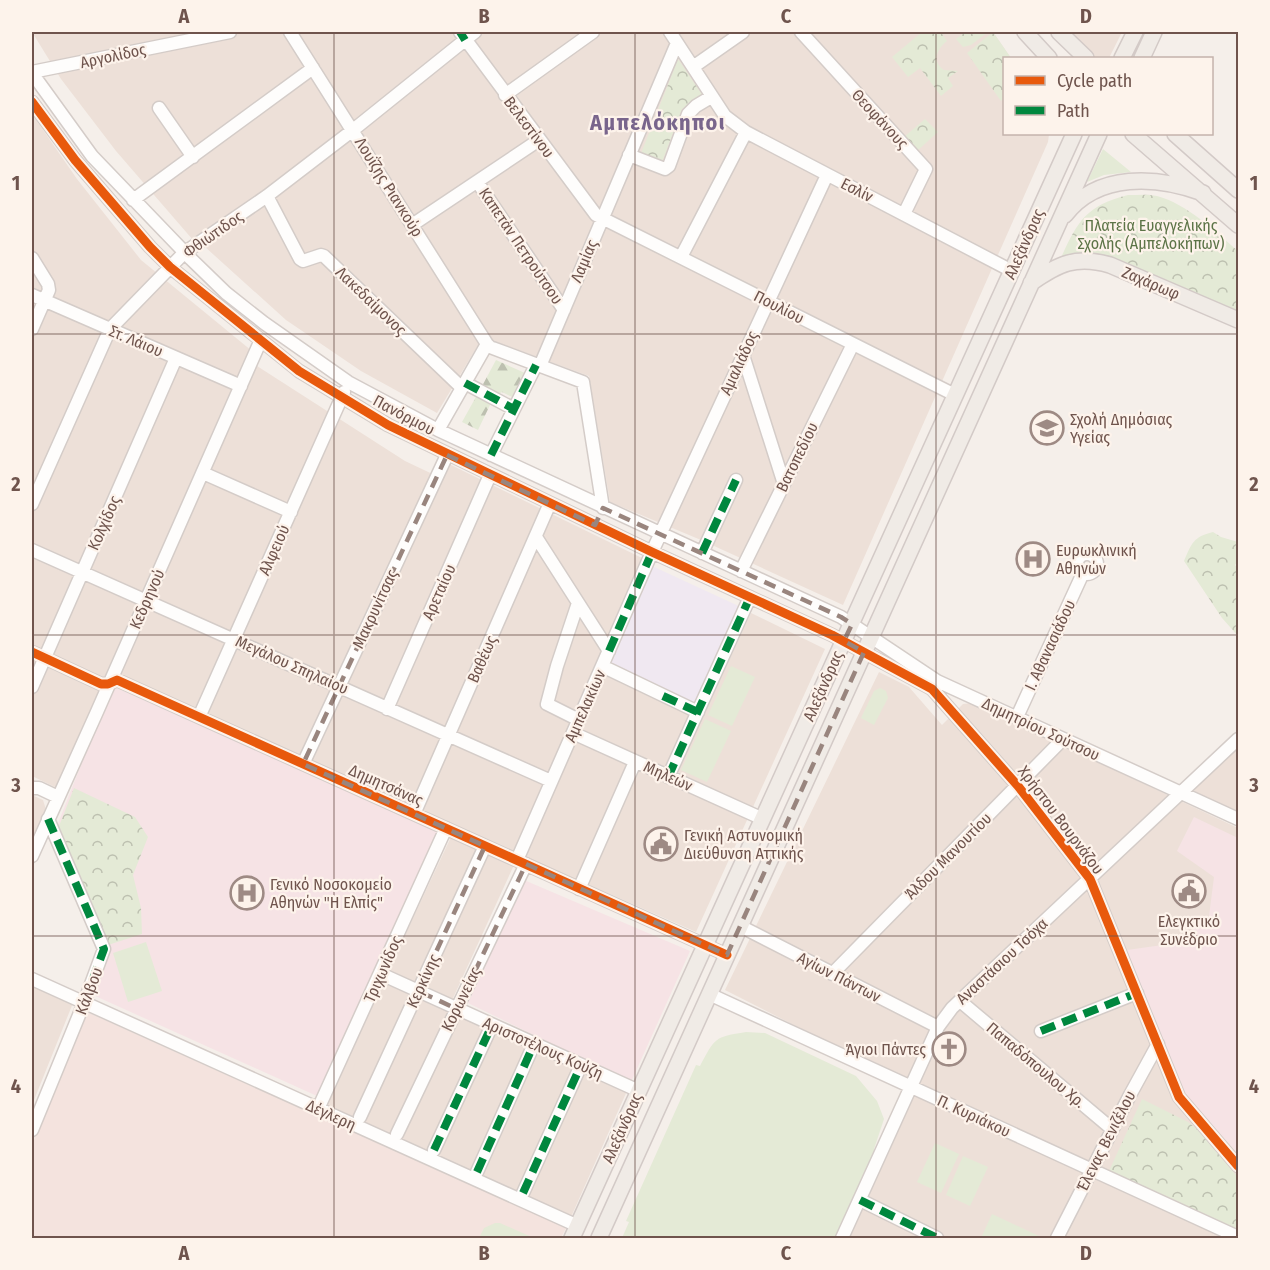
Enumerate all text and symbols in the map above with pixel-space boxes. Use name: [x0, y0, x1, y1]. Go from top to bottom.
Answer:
text: A: [178, 4, 191, 28]
text: B: [478, 4, 490, 28]
text: C: [781, 4, 792, 28]
text: D: [1080, 4, 1092, 28]
street label: Αργολίδος: [78, 40, 148, 72]
legend: [1003, 57, 1213, 135]
text: Cycle path: [1057, 70, 1132, 92]
street label: Θεοφάνους: [848, 85, 912, 153]
street label: Βελεστίνου: [500, 93, 558, 161]
text: Path: [1057, 100, 1090, 122]
district label: Αμπελόκηποι: [589, 109, 726, 136]
street label: Λουΐζης Ριανκούρ: [351, 134, 427, 240]
text: 1: [12, 171, 20, 195]
text: 1: [1250, 171, 1258, 195]
street label: Εσλίν: [838, 174, 876, 206]
street label: Καπετάν Πετρούτσου: [475, 184, 567, 308]
street label: Φθιώτιδος: [179, 206, 247, 262]
street label: Αλεξάνδρας: [1000, 206, 1048, 282]
park label: Πλατεία Ευαγγελικής Σχολής (Αμπελοκήπων): [1078, 216, 1225, 253]
street label: Λαμίας: [567, 237, 602, 285]
street label: Ζαχάρωφ: [1119, 262, 1183, 304]
street label: Λακεδαίμονος: [332, 263, 410, 340]
street label: Πουλίου: [751, 286, 807, 328]
street label: Στ. Λάιου: [106, 321, 166, 361]
street label: Αμαλιάδος: [716, 328, 762, 398]
street label: Πανόρμου: [370, 391, 438, 439]
school or university icon: Σχολή Δημόσιας Υγείας: [1029, 410, 1065, 446]
place label: Σχολή Δημόσιας Υγείας: [1070, 410, 1173, 447]
street label: Βατοπεδίου: [772, 419, 822, 495]
text: 2: [10, 472, 21, 496]
text: 2: [1248, 472, 1259, 496]
street label: Κολχίδος: [84, 493, 124, 553]
street label: Αλφειού: [254, 522, 294, 578]
hospital icon: Ευρωκλινική Αθηνών: [1015, 541, 1051, 577]
place label: Ευρωκλινική Αθηνών: [1056, 541, 1137, 578]
street label: Αρεταίου: [418, 561, 460, 623]
street label: Κεδρηνού: [125, 566, 169, 632]
street label: Μακρυνίτσας: [348, 566, 402, 651]
street label: Ι. Αθανασιάδου: [1021, 597, 1079, 693]
street label: Μεγάλου Σπηλαίου: [233, 632, 351, 698]
street label: Βαθέως: [463, 632, 501, 686]
street label: Αλεξάνδρας: [799, 648, 847, 724]
street label: Αμπελακίων: [561, 667, 609, 745]
street label: Δημητρίου Σούτσου: [979, 693, 1103, 765]
street label: Μηλεών: [641, 757, 695, 795]
street label: Δημητσάνας: [346, 760, 426, 810]
street label: Χρήστου Βουρνάζου: [1014, 762, 1108, 878]
text: 3: [10, 773, 21, 797]
text: 3: [1248, 773, 1259, 797]
street label: Άλδου Μανουτίου: [901, 809, 995, 903]
public building icon: Γενική Αστυνομική Διεύθυνση Αττικής: [643, 826, 679, 862]
place label: Γενική Αστυνομική Διεύθυνση Αττικής: [684, 826, 804, 863]
public building icon: Ελεγκτικό Συνέδριο: [1171, 873, 1207, 909]
hospital icon: Γενικό Νοσοκομείο Αθηνών "Η Ελπίς": [229, 875, 265, 911]
place label: Γενικό Νοσοκομείο Αθηνών "Η Ελπίς": [270, 875, 392, 912]
place label: Ελεγκτικό Συνέδριο: [1158, 912, 1220, 949]
street label: Αναστάσιου Τσόχα: [952, 914, 1052, 1008]
street label: Τριχωνίδος: [360, 932, 406, 1005]
street label: Αγίων Πάντων: [794, 948, 884, 1006]
street label: Κερκίνης: [402, 951, 444, 1011]
street label: Κορωνείας: [437, 964, 485, 1034]
street label: Κάλβου: [71, 965, 107, 1017]
street label: Αριστοτέλους Κούζη: [480, 1013, 606, 1083]
street label: Παπαδόπουλου Χρ.: [983, 1018, 1089, 1112]
church icon: Άγιοι Πάντες: [931, 1031, 967, 1067]
place label: Άγιοι Πάντες: [845, 1040, 926, 1059]
text: 4: [11, 1074, 21, 1098]
text: 4: [1249, 1074, 1259, 1098]
street label: Έλενας Βενιζέλου: [1072, 1087, 1140, 1195]
street label: Αλεξάνδρας: [598, 1090, 646, 1166]
street label: Π. Κυριάκου: [934, 1091, 1014, 1141]
street label: Δέγλερη: [303, 1096, 359, 1134]
text: A: [178, 1241, 191, 1265]
text: B: [478, 1241, 490, 1265]
text: C: [781, 1241, 792, 1265]
text: D: [1080, 1241, 1092, 1265]

